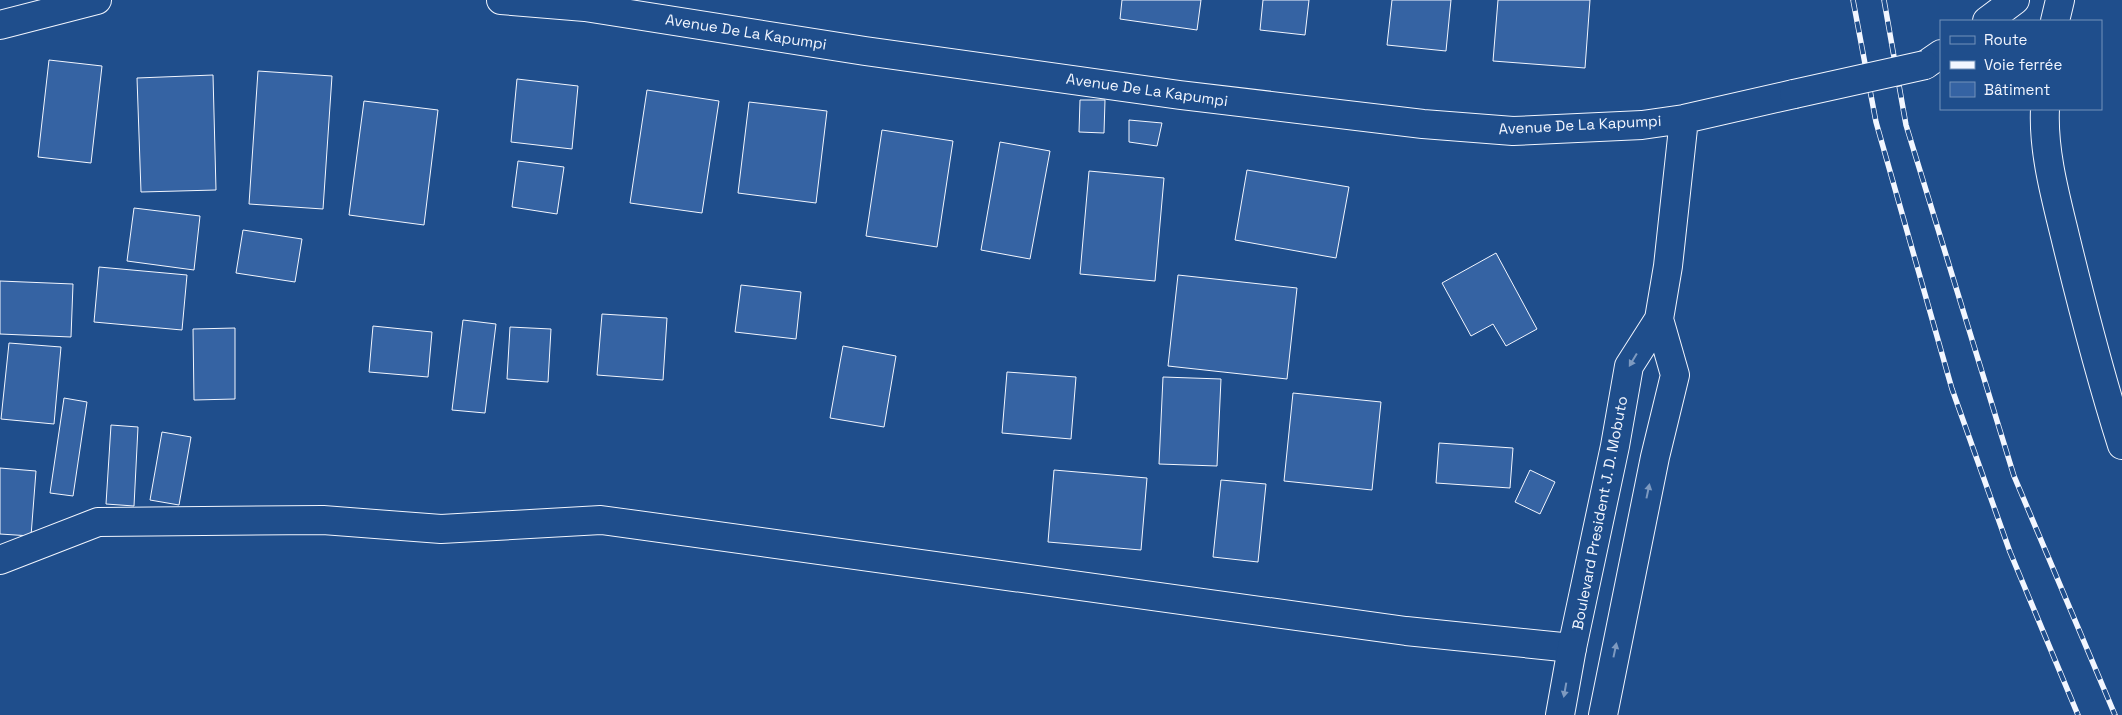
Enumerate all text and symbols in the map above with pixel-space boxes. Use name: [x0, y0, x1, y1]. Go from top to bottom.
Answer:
street label: Avenue De La Kapumpi: [664, 9, 828, 54]
legend: [1940, 20, 2102, 110]
text: Route: [1984, 30, 2028, 49]
text: Voie ferrée: [1984, 55, 2062, 74]
street label: Avenue De La Kapumpi: [1065, 69, 1229, 110]
text: Bâtiment: [1984, 80, 2050, 99]
street label: Avenue De La Kapumpi: [1498, 111, 1662, 138]
one-way arrow: [1628, 354, 1637, 367]
street label: Boulevard President J. D. Mobuto: [1567, 394, 1632, 632]
one-way arrow: [1644, 483, 1652, 498]
one-way arrow: [1611, 642, 1619, 658]
one-way arrow: [1560, 682, 1568, 698]

